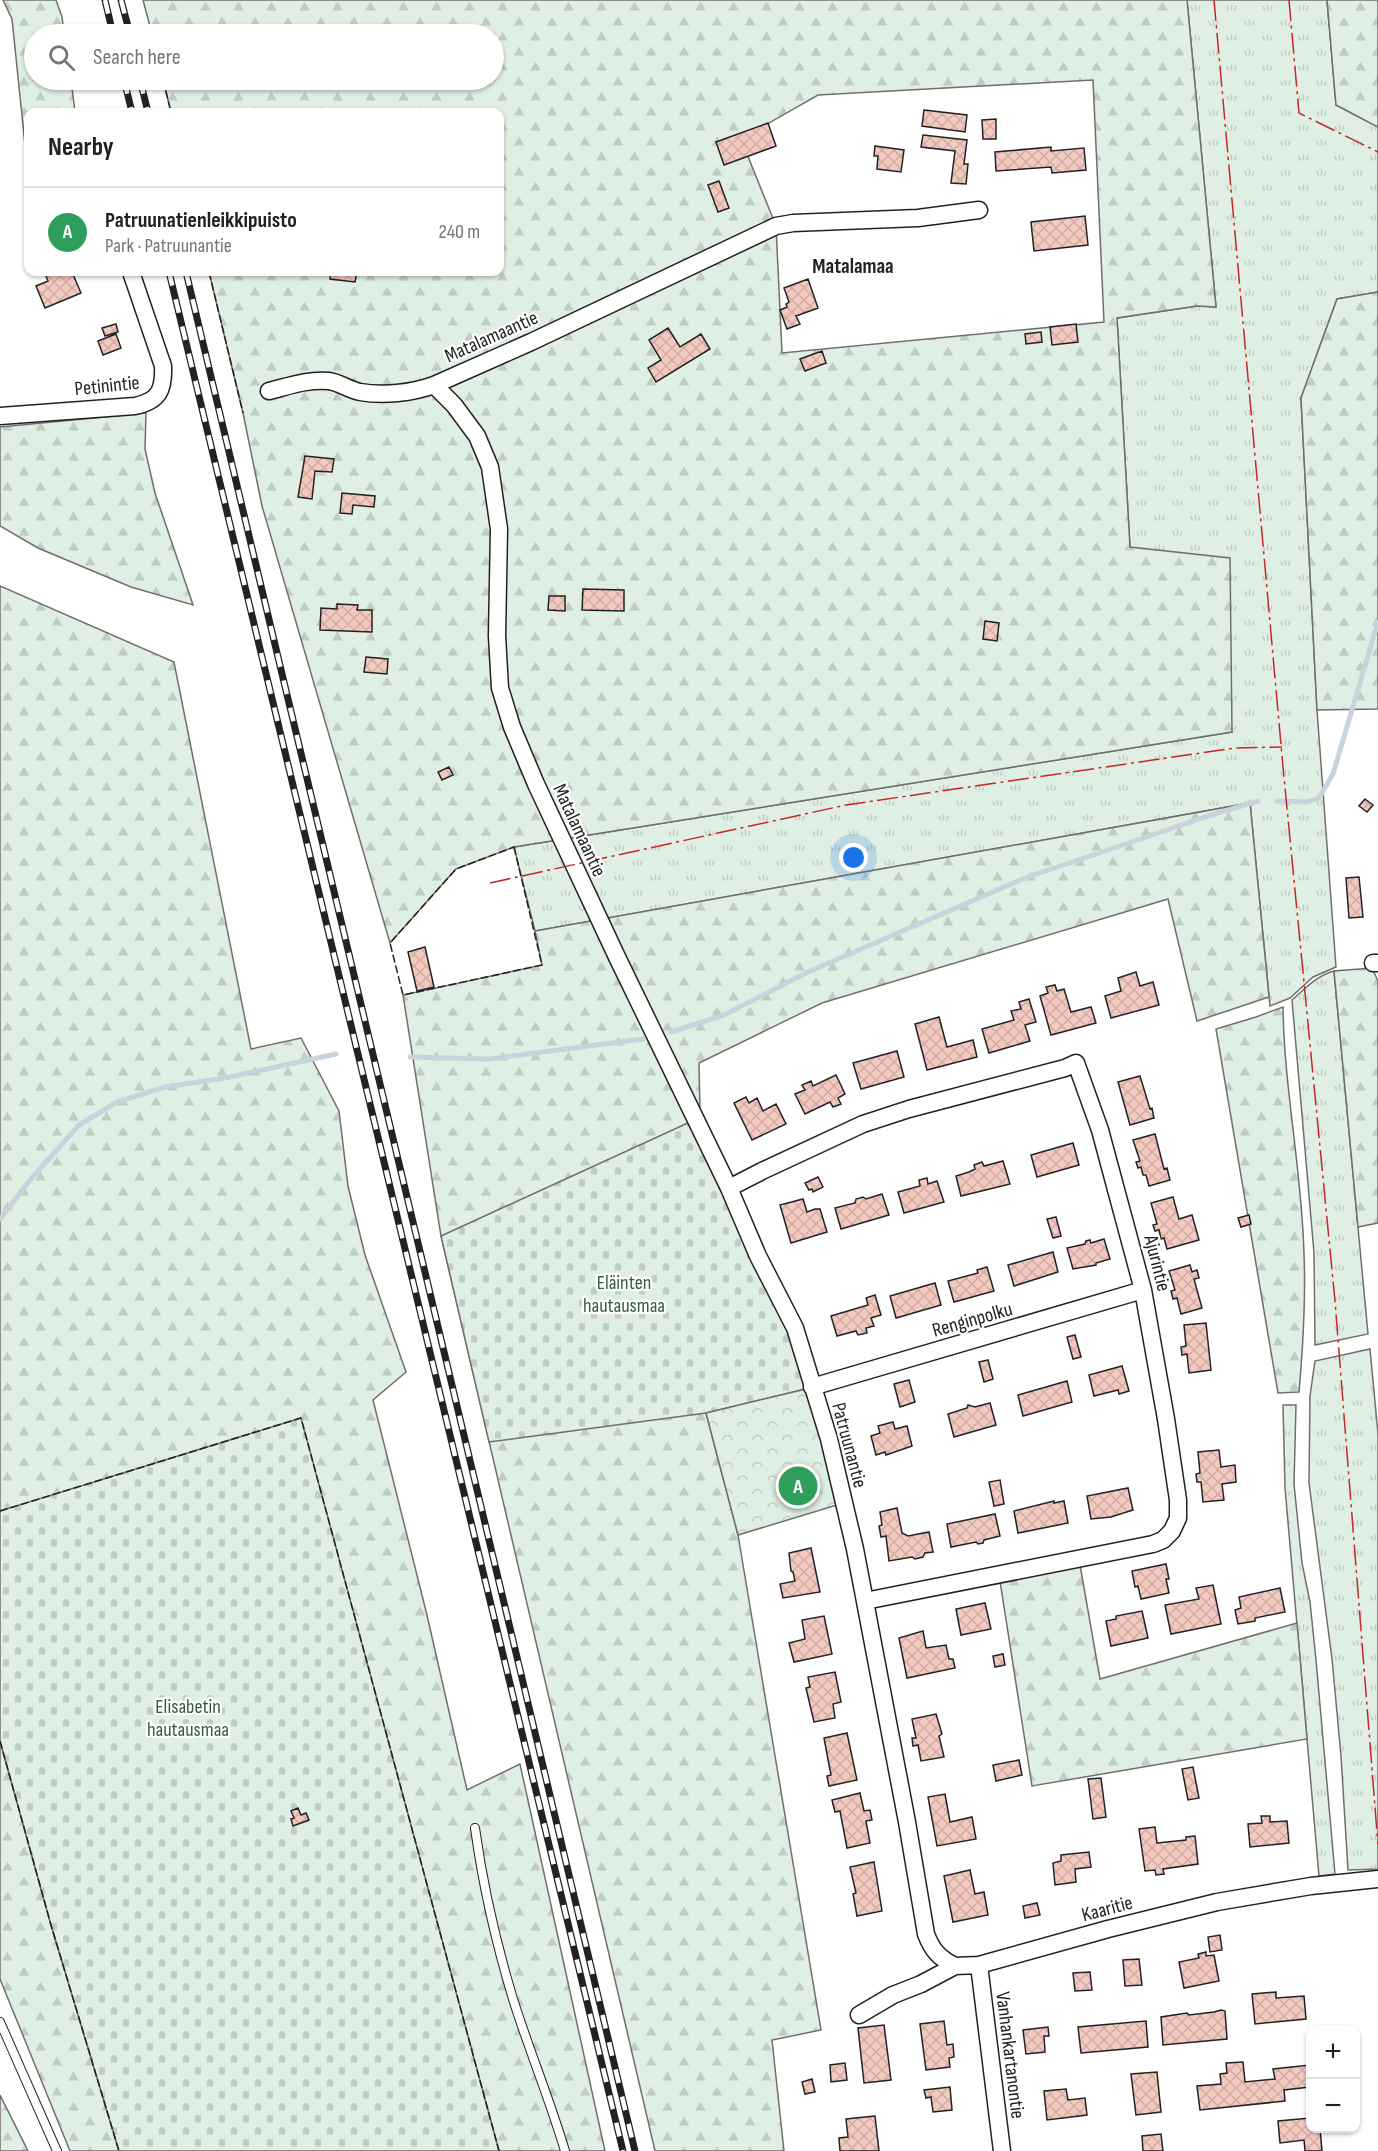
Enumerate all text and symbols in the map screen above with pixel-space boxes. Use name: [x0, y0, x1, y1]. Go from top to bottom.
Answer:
search box: [24, 24, 504, 90]
icon: search: [45, 41, 78, 74]
text: Search here: [93, 44, 180, 71]
text: Nearby: [48, 132, 114, 163]
text: Patruunatienleikkipuisto: [105, 207, 297, 234]
text: A: [63, 220, 72, 244]
text: 240 m: [439, 220, 480, 244]
text: Park · Patruunantie: [105, 234, 232, 258]
district label: Matalamaa: [812, 254, 894, 279]
street label: Matalamaantie: [441, 306, 542, 368]
street label: Petinintie: [73, 371, 141, 401]
street label: Matalamaantie: [547, 780, 611, 881]
your location: [839, 843, 868, 872]
street label: Ajurintie: [1138, 1232, 1176, 1294]
park label: Eläinten hautausmaa: [583, 1271, 665, 1318]
street label: Renginpolku: [929, 1297, 1015, 1343]
street label: Patruunantie: [826, 1400, 872, 1491]
pin: A: [778, 1464, 818, 1508]
park label: Elisabetin hautausmaa: [147, 1695, 229, 1742]
street label: Kaaritie: [1079, 1891, 1135, 1927]
street label: Vanhankartanontie: [990, 1990, 1030, 2120]
map controls: [1306, 2025, 1360, 2133]
button: +: [1306, 2025, 1360, 2079]
button: −: [1306, 2079, 1360, 2133]

